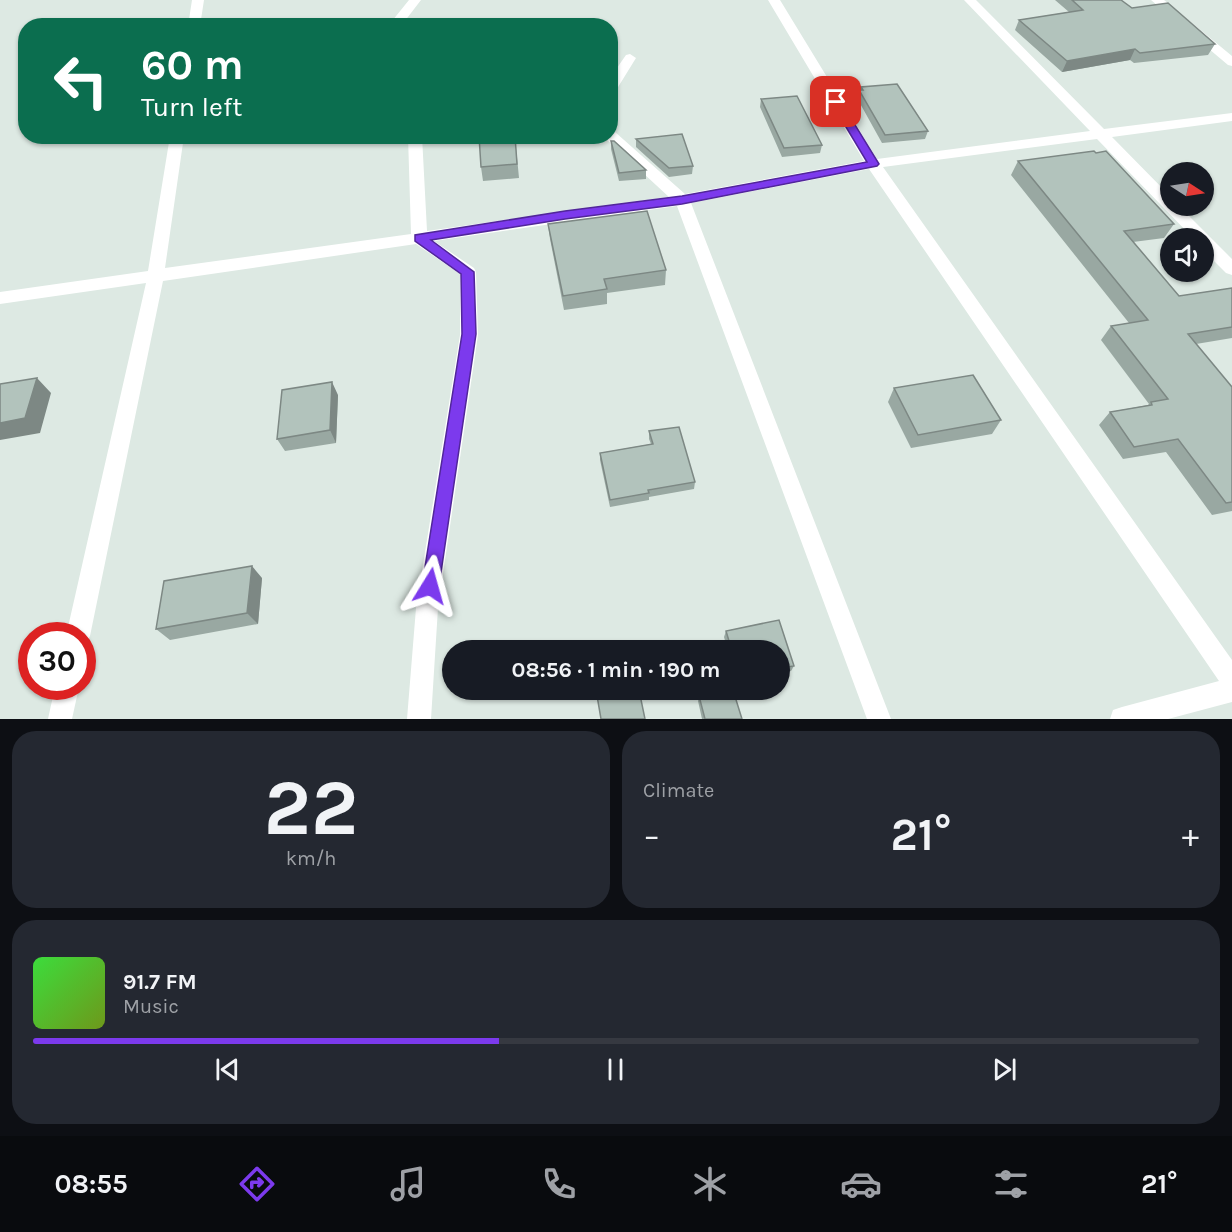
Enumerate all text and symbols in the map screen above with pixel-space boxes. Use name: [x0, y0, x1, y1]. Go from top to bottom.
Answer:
text: 60 m: [141, 40, 244, 90]
icon: left: [42, 42, 120, 120]
pin: [810, 76, 861, 127]
icon: arrive: [819, 85, 852, 118]
text: Turn left: [141, 91, 242, 123]
north arrow: [1160, 162, 1214, 216]
map controls: [1160, 162, 1214, 282]
button: sound: [1160, 228, 1214, 282]
position arrow: [398, 554, 462, 618]
speed limit sign: 30: [18, 622, 96, 700]
text: 08:56 · 1 min · 190 m: [512, 657, 720, 683]
text: 22: [264, 762, 358, 854]
text: Climate: [643, 779, 714, 802]
text: 21°: [891, 809, 951, 861]
text: −: [643, 816, 660, 854]
text: +: [1182, 816, 1199, 854]
text: km/h: [286, 847, 336, 870]
text: 91.7 FM: [123, 969, 197, 995]
text: Music: [123, 995, 179, 1018]
icon: previous: [211, 1053, 244, 1086]
icon: pause: [599, 1053, 632, 1086]
icon: next: [988, 1053, 1021, 1086]
icon: directions: [236, 1163, 278, 1205]
icon: music: [387, 1163, 429, 1205]
icon: phone: [538, 1163, 580, 1205]
icon: climate: [689, 1163, 731, 1205]
icon: car: [840, 1163, 882, 1205]
icon: filters: [990, 1163, 1032, 1205]
text: 08:55: [54, 1168, 128, 1200]
text: 21°: [1141, 1168, 1178, 1200]

